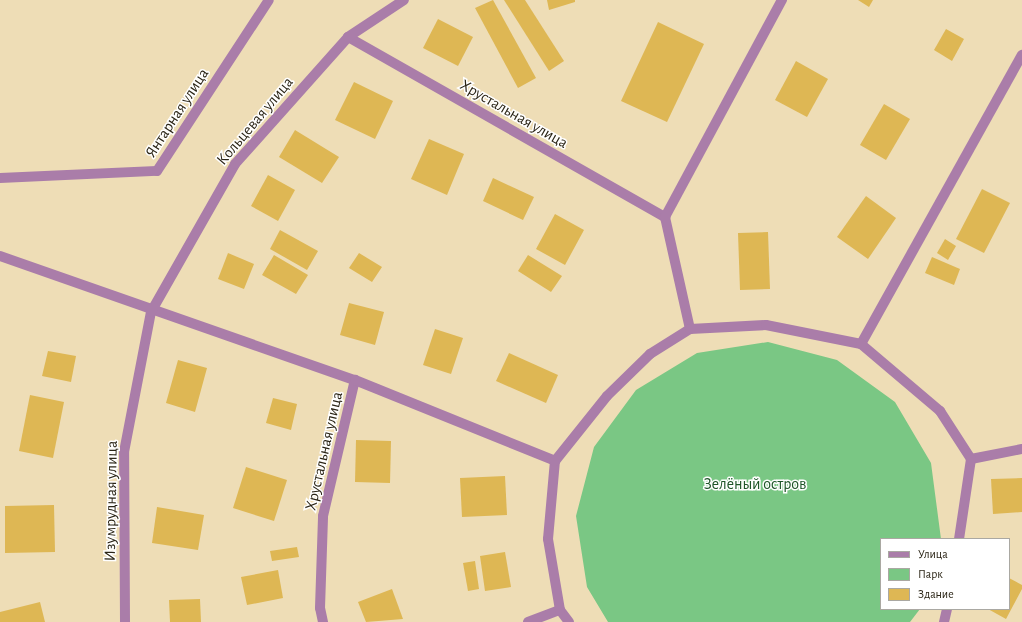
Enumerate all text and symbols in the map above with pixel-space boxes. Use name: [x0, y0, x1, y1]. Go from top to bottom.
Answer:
street label: Янтарная улица: [141, 65, 213, 161]
street label: Кольцевая улица: [213, 73, 297, 169]
street label: Хрустальная улица: [457, 75, 571, 153]
street label: Хрустальная улица: [301, 390, 347, 512]
street label: Изумрудная улица: [100, 441, 122, 561]
park label: Зелёный остров: [704, 474, 806, 494]
legend: [880, 538, 1010, 610]
text: Улица: [918, 548, 948, 560]
text: Парк: [918, 568, 943, 580]
text: Здание: [918, 588, 954, 600]

